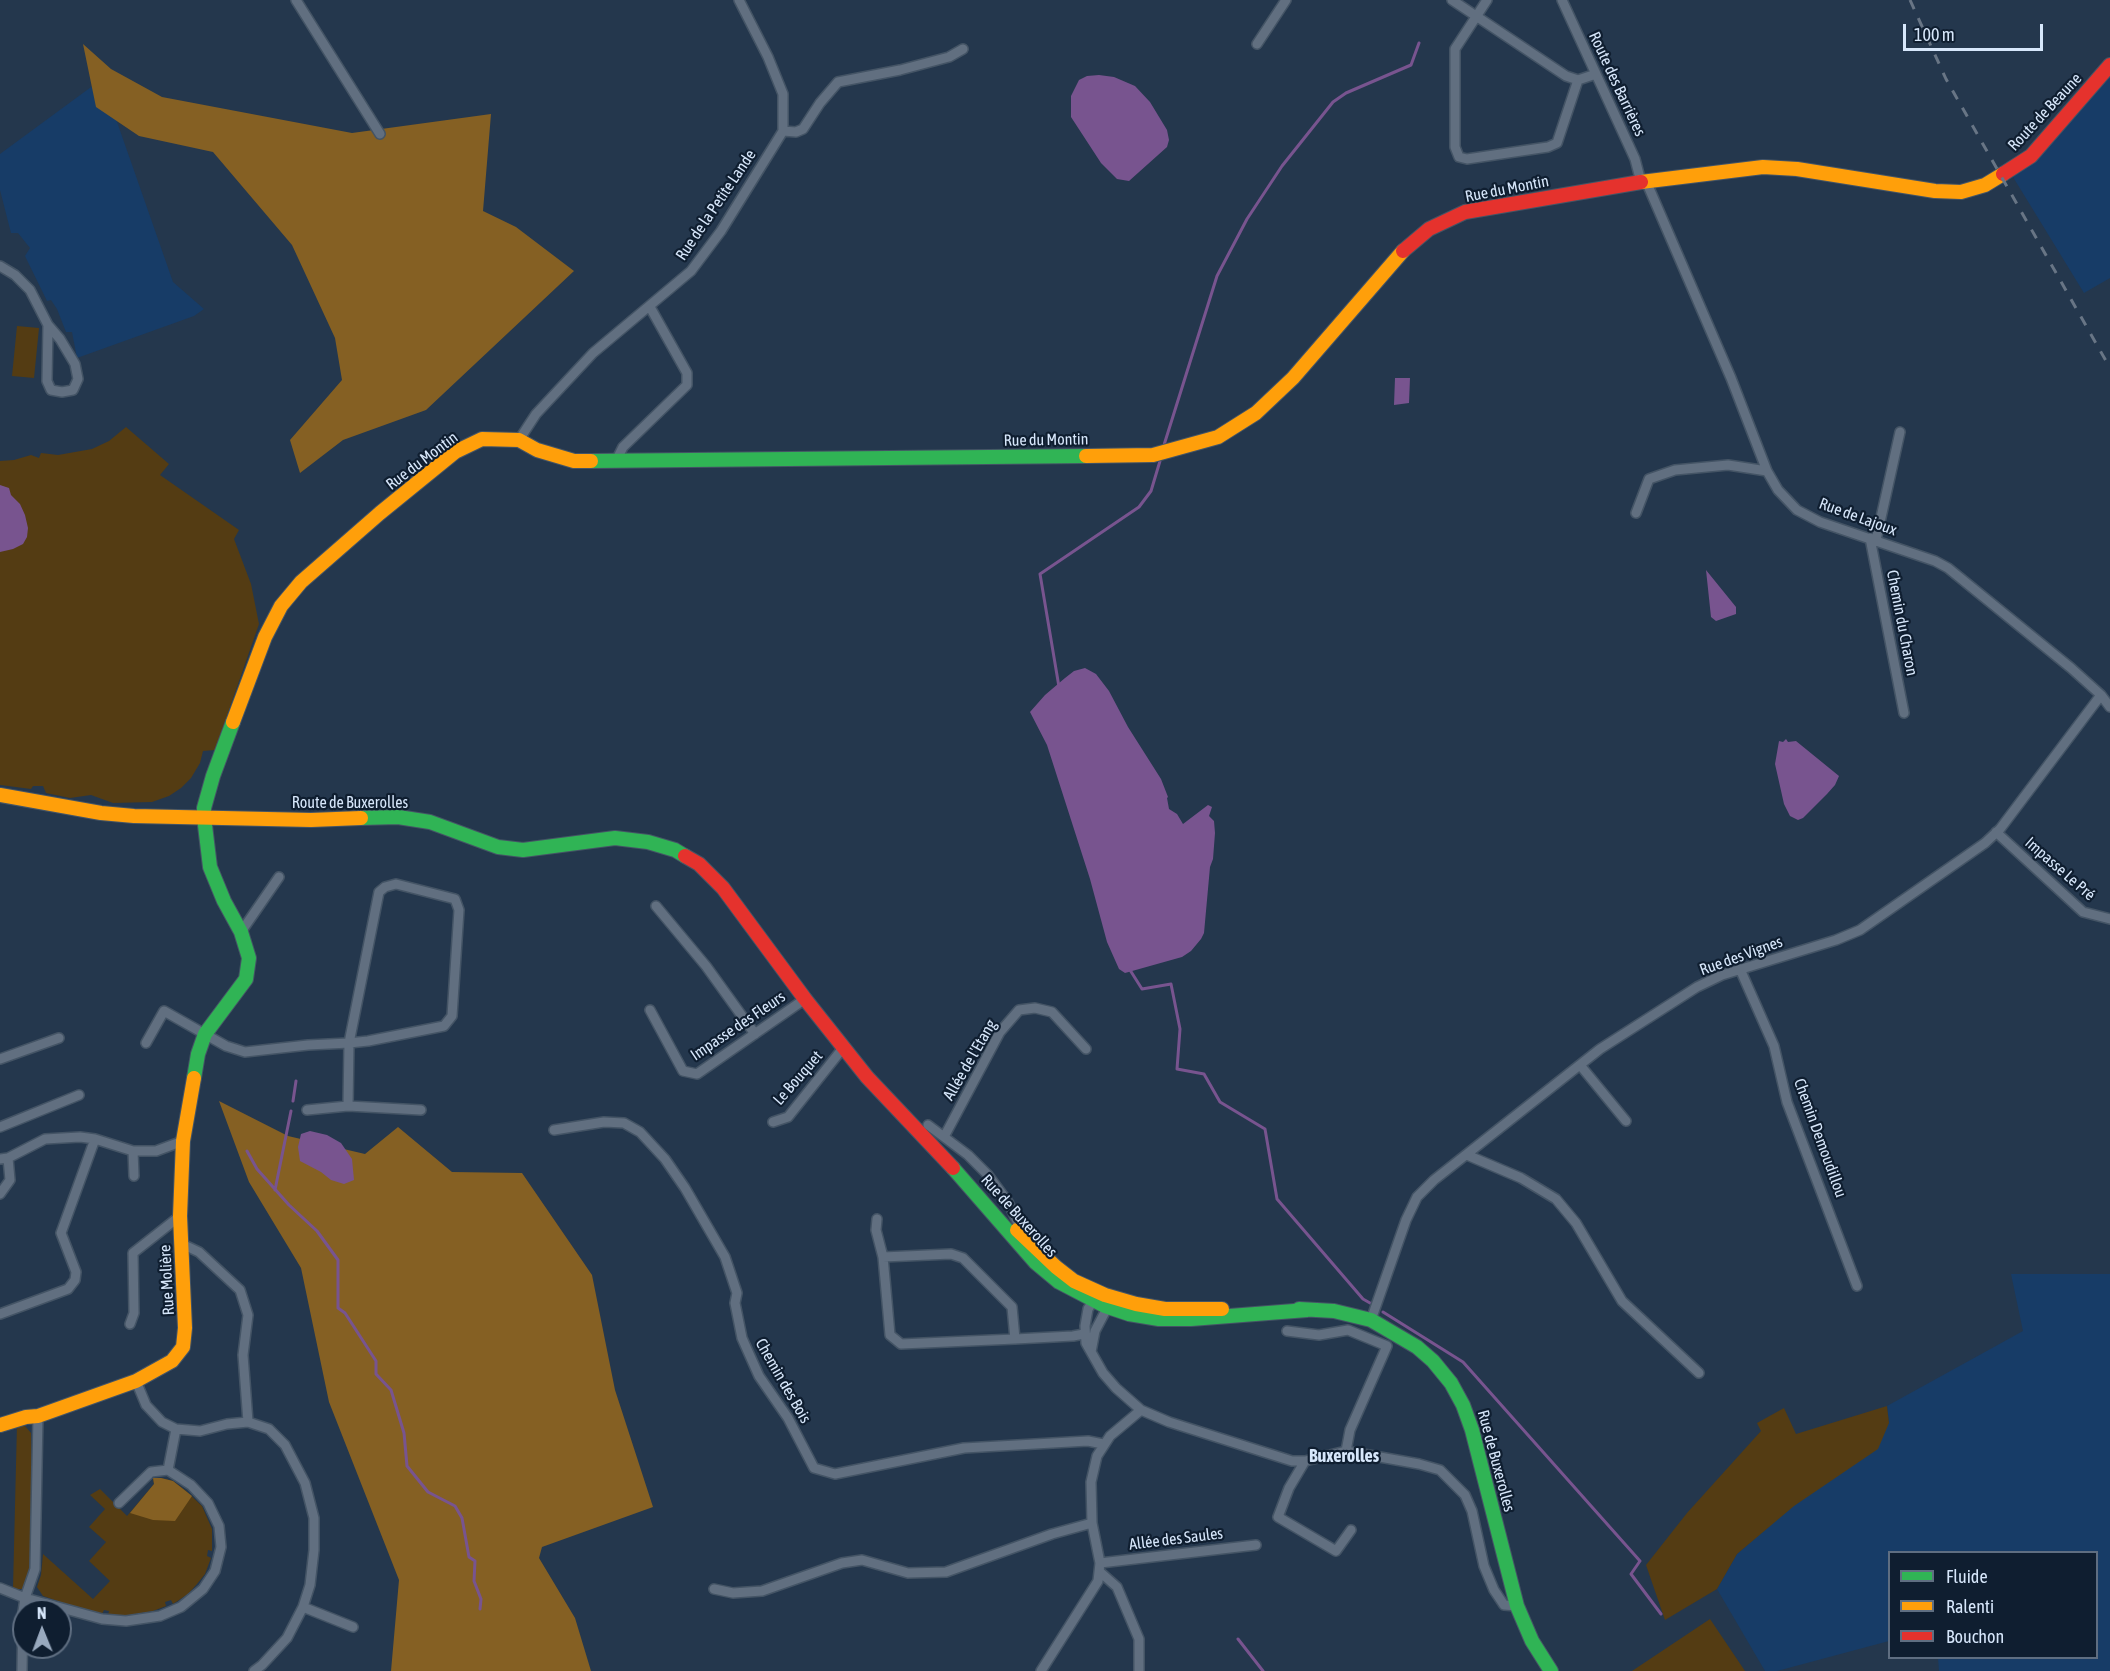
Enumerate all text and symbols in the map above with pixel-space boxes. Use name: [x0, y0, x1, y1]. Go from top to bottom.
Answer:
scale bar: [1906, 12, 2046, 50]
text: 100 m: [1914, 24, 1955, 45]
street label: Route des Barrières: [1584, 29, 1650, 139]
street label: Route de Beaune: [2004, 69, 2086, 155]
street label: Rue de la Petite Lande: [672, 146, 760, 264]
street label: Rue du Montin: [1464, 171, 1550, 207]
street label: Rue du Montin: [382, 428, 462, 494]
street label: Rue du Montin: [1003, 430, 1089, 450]
street label: Rue de Lajoux: [1817, 494, 1899, 540]
street label: Chemin du Charon: [1882, 569, 1922, 677]
street label: Route de Buxerolles: [292, 793, 408, 813]
street label: Impasse Le Pré: [2021, 833, 2099, 905]
street label: Rue des Vignes: [1697, 932, 1785, 980]
street label: Impasse des Fleurs: [687, 987, 789, 1065]
street label: Allée de l'Etang: [939, 1016, 1001, 1104]
street label: Le Bouquet: [769, 1047, 827, 1109]
street label: Chemin Demoudillou: [1790, 1076, 1850, 1200]
street label: Rue de Buxerolles: [977, 1171, 1061, 1261]
street label: Rue Molière: [156, 1244, 178, 1316]
street label: Chemin des Bois: [751, 1335, 815, 1427]
street label: Rue de Buxerolles: [1473, 1408, 1519, 1514]
district label: Buxerolles: [1309, 1445, 1379, 1467]
street label: Allée des Saules: [1128, 1524, 1224, 1554]
legend: [1888, 1551, 2098, 1659]
text: Fluide: [1946, 1566, 1988, 1587]
text: Ralenti: [1946, 1596, 1994, 1617]
north arrow: [12, 1599, 72, 1659]
text: N: [37, 1604, 47, 1622]
text: Bouchon: [1946, 1626, 2004, 1647]

